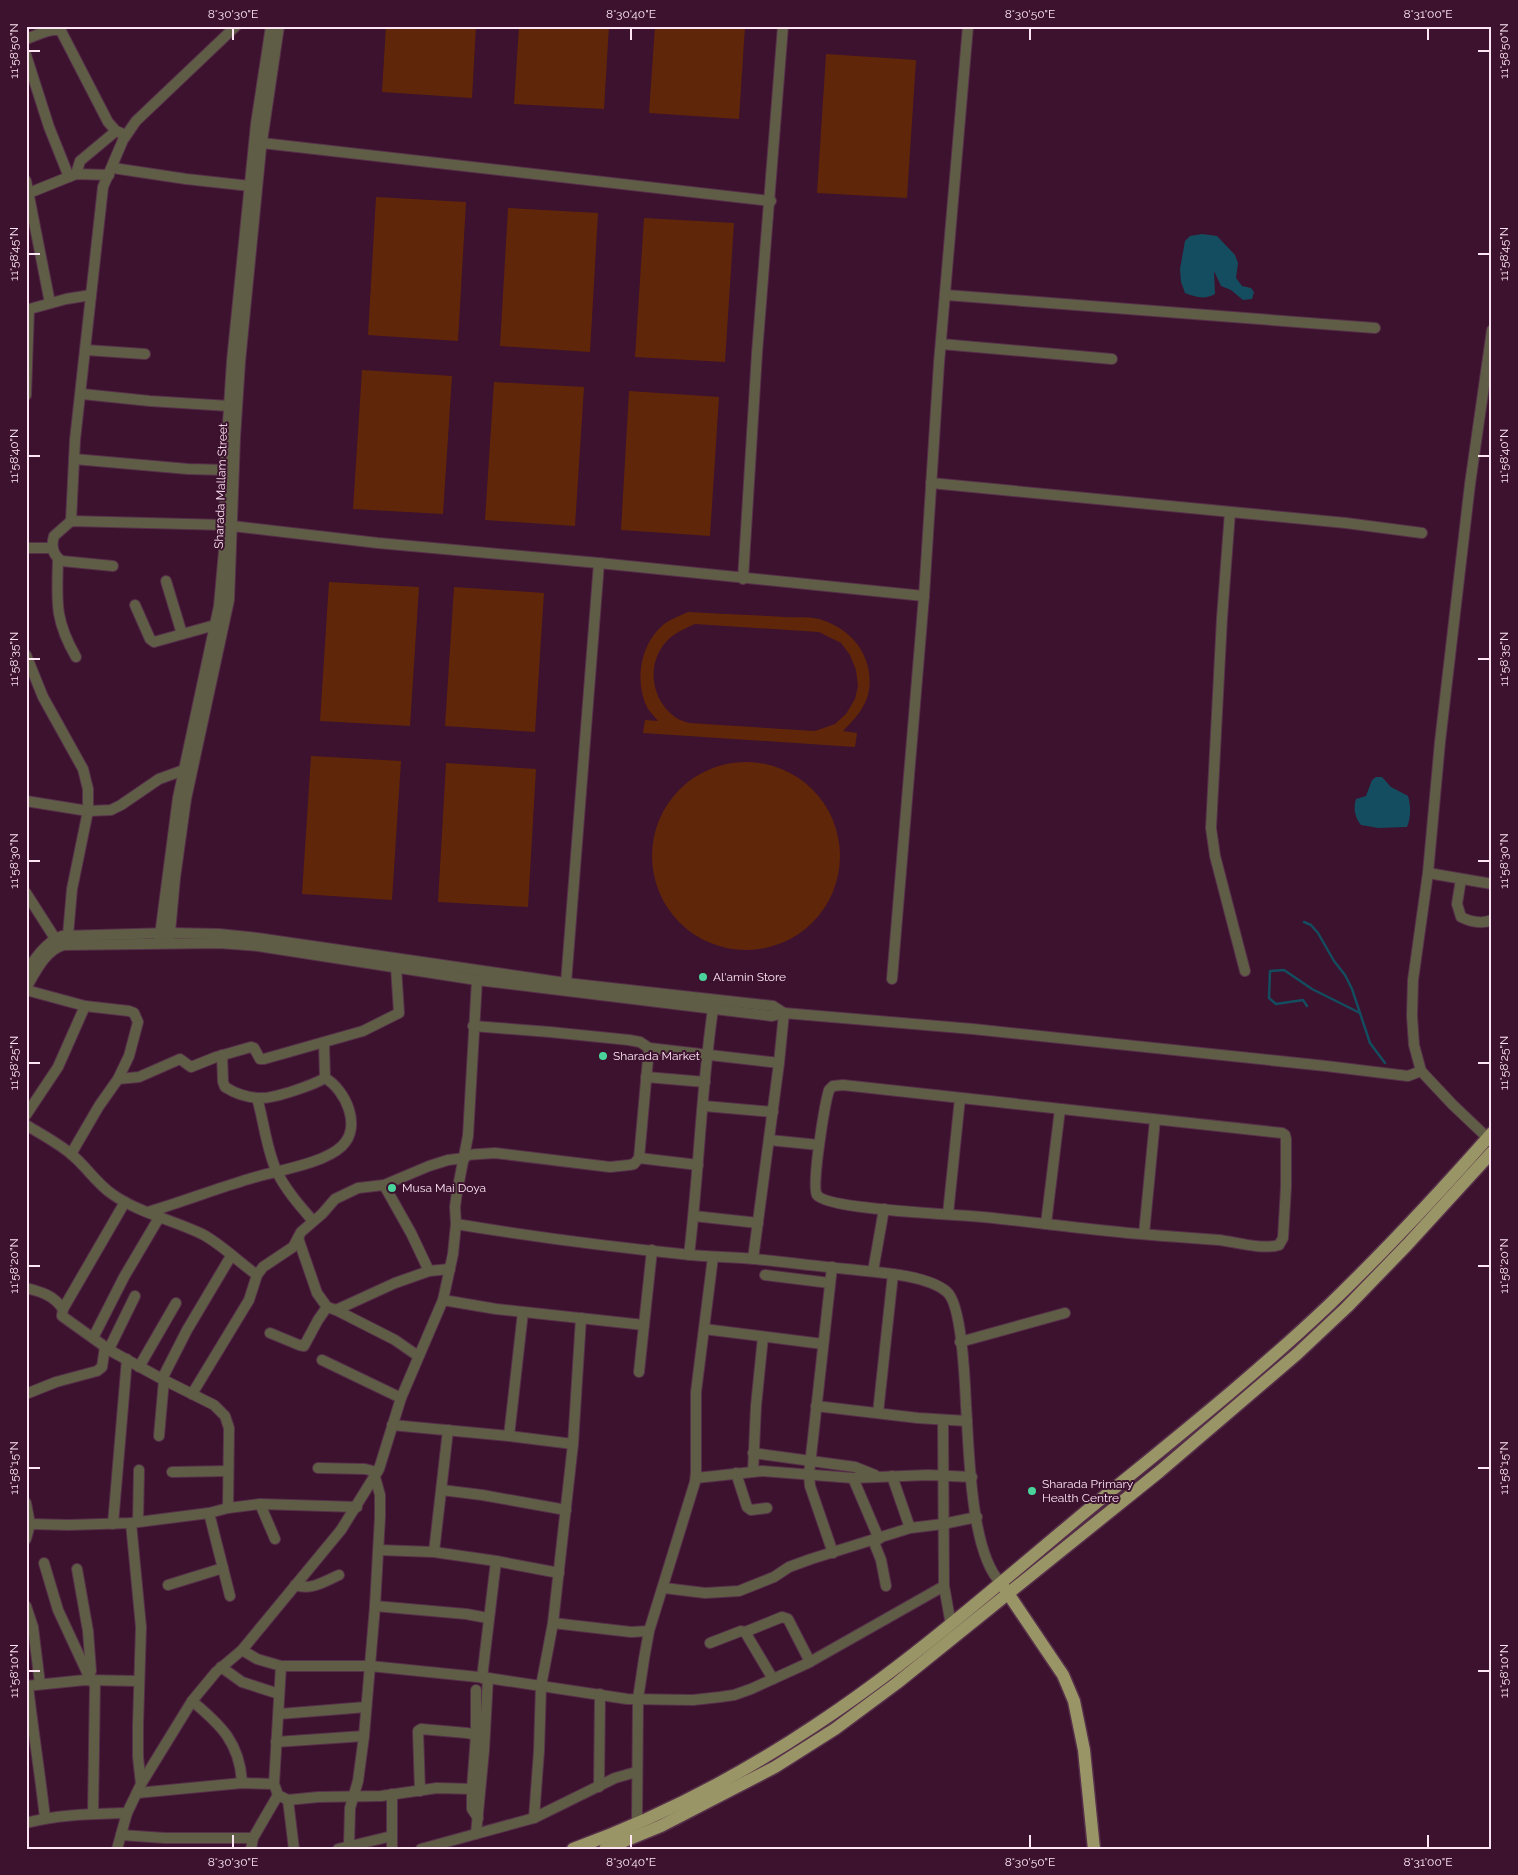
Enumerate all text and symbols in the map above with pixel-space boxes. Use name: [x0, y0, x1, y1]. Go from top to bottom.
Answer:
text: 8°30'30"E: [208, 7, 258, 21]
text: 8°30'40"E: [606, 7, 656, 21]
text: 8°30'50"E: [1005, 7, 1055, 21]
text: 8°31'00"E: [1403, 7, 1453, 21]
text: 11°58'50"N: [7, 23, 21, 79]
text: 11°58'50"N: [1497, 23, 1511, 79]
text: 11°58'45"N: [7, 227, 21, 281]
text: 11°58'45"N: [1497, 227, 1511, 281]
street label: Sharada Mallam Street: [212, 423, 230, 549]
text: 11°58'40"N: [7, 429, 21, 483]
text: 11°58'40"N: [1497, 429, 1511, 483]
text: 11°58'35"N: [7, 632, 21, 686]
text: 11°58'35"N: [1497, 632, 1511, 686]
text: 11°58'30"N: [7, 833, 21, 889]
text: 11°58'30"N: [1497, 833, 1511, 889]
place label: Al'amin Store: [713, 970, 786, 984]
marker: Al'amin Store: [697, 971, 709, 983]
text: 11°58'25"N: [7, 1036, 21, 1090]
text: 11°58'25"N: [1497, 1036, 1511, 1090]
place label: Sharada Market: [613, 1049, 700, 1063]
marker: Sharada Market: [597, 1050, 609, 1062]
place label: Musa Mai Doya: [402, 1181, 486, 1195]
marker: Musa Mai Doya: [386, 1182, 398, 1194]
text: 11°58'20"N: [7, 1238, 21, 1294]
text: 11°58'20"N: [1497, 1238, 1511, 1294]
text: 11°58'15"N: [7, 1441, 21, 1495]
text: 11°58'15"N: [1497, 1441, 1511, 1495]
place label: Sharada Primary Health Centre: [1042, 1477, 1134, 1505]
marker: Sharada Primary Health Centre: [1026, 1485, 1038, 1497]
text: 11°58'10"N: [7, 1644, 21, 1698]
text: 11°58'10"N: [1497, 1644, 1511, 1698]
text: 8°30'30"E: [208, 1855, 258, 1869]
text: 8°30'40"E: [606, 1855, 656, 1869]
text: 8°30'50"E: [1005, 1855, 1055, 1869]
text: 8°31'00"E: [1403, 1855, 1453, 1869]

